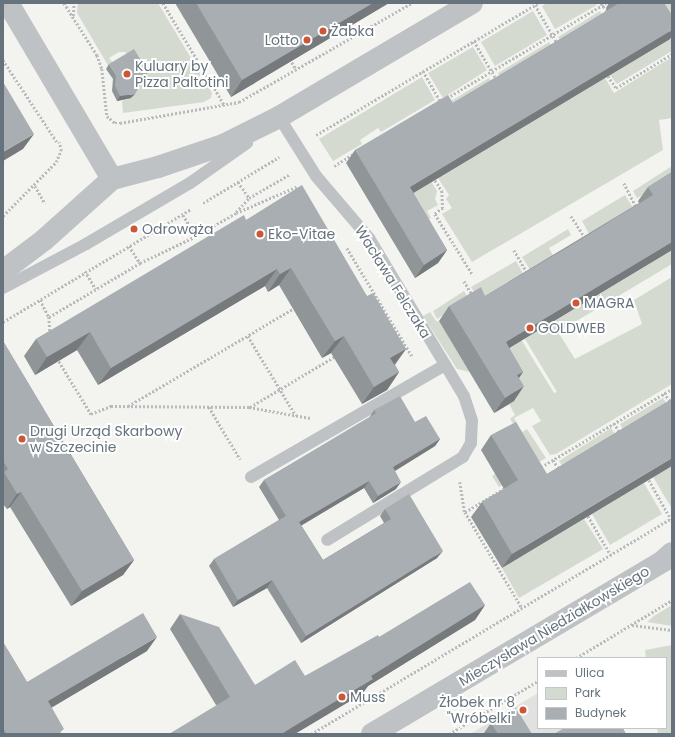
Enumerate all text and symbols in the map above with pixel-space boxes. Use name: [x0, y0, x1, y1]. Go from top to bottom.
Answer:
place label: Żabka: [331, 23, 374, 39]
marker: Żabka: [318, 26, 328, 36]
place label: Lotto: [265, 32, 299, 48]
marker: Lotto: [302, 35, 312, 45]
place label: Kuluary by Pizza Paltotini: [135, 58, 229, 90]
marker: Kuluary by Pizza Paltotini: [122, 69, 132, 79]
place label: Odrowąża: [142, 221, 213, 237]
street label: Wacława Felczaka: [352, 223, 434, 341]
marker: Odrowąża: [129, 224, 139, 234]
place label: Eko-Vitae: [268, 226, 335, 242]
marker: Eko-Vitae: [255, 229, 265, 239]
place label: MAGRA: [584, 295, 634, 311]
marker: MAGRA: [571, 298, 581, 308]
place label: GOLDWEB: [538, 320, 605, 336]
marker: GOLDWEB: [525, 323, 535, 333]
place label: Drugi Urząd Skarbowy w Szczecinie: [30, 423, 182, 456]
marker: Drugi Urząd Skarbowy w Szczecinie: [17, 434, 27, 444]
street label: Mieczysława Niedziałkowskiego: [456, 562, 652, 690]
legend: [537, 657, 667, 729]
text: Ulica: [575, 664, 604, 681]
text: Park: [575, 684, 601, 701]
place label: Muss: [350, 689, 386, 705]
marker: Muss: [337, 692, 347, 702]
place label: Żłobek nr 8 "Wróbelki": [439, 694, 515, 726]
text: Budynek: [575, 704, 626, 721]
marker: Żłobek nr 8 "Wróbelki": [518, 705, 528, 715]

